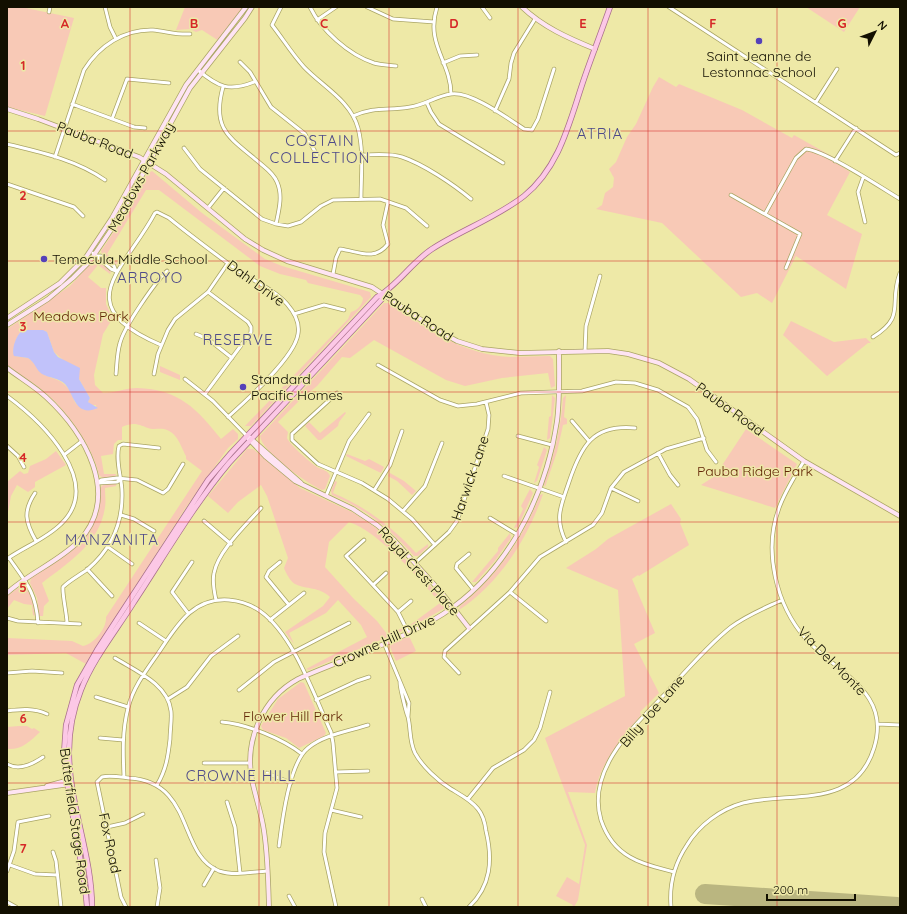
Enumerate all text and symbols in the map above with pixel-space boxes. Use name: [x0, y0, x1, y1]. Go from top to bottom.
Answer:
north arrow: [855, 12, 895, 52]
text: A: [61, 15, 70, 31]
text: B: [190, 15, 198, 31]
text: C: [320, 15, 328, 31]
text: D: [449, 15, 459, 31]
text: E: [579, 15, 587, 31]
text: F: [709, 15, 717, 31]
text: G: [837, 15, 847, 31]
text: N: [875, 18, 890, 33]
marker: Saint Jeanne de Lestonnac School: [754, 36, 764, 46]
place label: Saint Jeanne de Lestonnac School: [702, 47, 816, 81]
text: 1: [20, 57, 26, 73]
street label: Pauba Road: [54, 117, 136, 163]
street label: Meadows Parkway: [103, 119, 179, 235]
district label: ATRIA: [577, 124, 623, 143]
district label: COSTAIN COLLECTION: [270, 131, 370, 167]
text: 2: [19, 187, 27, 203]
place label: Temecula Middle School: [52, 250, 208, 268]
marker: Temecula Middle School: [39, 254, 49, 264]
street label: Dahl Drive: [224, 256, 289, 310]
district label: ARROYO: [117, 268, 183, 287]
street label: Pauba Road: [380, 287, 456, 345]
park label: Meadows Park: [33, 307, 129, 325]
text: 3: [20, 318, 27, 334]
district label: RESERVE: [203, 330, 273, 349]
place label: Standard Pacific Homes: [251, 370, 343, 404]
street label: Pauba Road: [692, 378, 768, 440]
marker: Standard Pacific Homes: [238, 382, 248, 392]
street label: Harwick Lane: [447, 433, 493, 523]
text: 4: [19, 449, 27, 465]
park label: Pauba Ridge Park: [697, 462, 813, 480]
street label: Royal Crest Place: [374, 523, 464, 619]
district label: MANZANITA: [65, 530, 159, 549]
text: 5: [19, 579, 27, 595]
street label: Crowne Hill Drive: [330, 610, 438, 672]
street label: Via Del Monte: [794, 623, 870, 699]
street label: Billy Joe Lane: [616, 671, 688, 751]
park label: Flower Hill Park: [243, 707, 343, 725]
text: 6: [19, 710, 27, 726]
street label: Butterfield Stage Road: [56, 747, 94, 895]
district label: CROWNE HILL: [186, 766, 296, 785]
street label: Fox Road: [95, 811, 125, 875]
text: 7: [19, 840, 27, 856]
scale bar: [767, 876, 855, 902]
text: 200 m: [773, 882, 808, 897]

